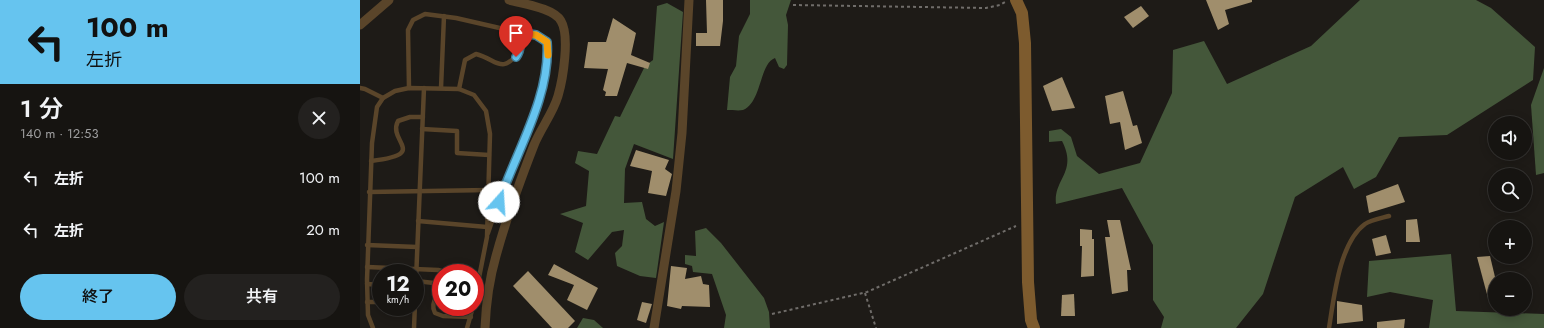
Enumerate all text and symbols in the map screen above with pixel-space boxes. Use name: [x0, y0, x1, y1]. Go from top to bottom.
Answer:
text: 100 m: [86, 7, 169, 48]
icon: left: [20, 16, 72, 68]
pin: [499, 16, 533, 57]
icon: arrive: [505, 22, 527, 44]
text: 左折: [86, 47, 122, 73]
text: 1 分: [20, 91, 63, 126]
button: close: [298, 97, 340, 139]
map controls: [1488, 116, 1532, 316]
button: sound: [1488, 116, 1532, 160]
text: 140 m · 12:53: [20, 124, 99, 143]
icon: left: [20, 167, 42, 189]
text: 100 m: [299, 167, 340, 189]
text: 左折: [54, 168, 84, 190]
button: search: [1488, 168, 1532, 212]
position arrow: [478, 181, 520, 223]
icon: left: [20, 219, 42, 241]
text: 20 m: [306, 219, 340, 241]
text: 左折: [54, 220, 84, 242]
button: +: [1488, 220, 1532, 264]
speed limit sign: 20: [432, 264, 484, 316]
text: 12: [386, 270, 410, 299]
button: −: [1488, 272, 1532, 316]
button: 終了: [20, 274, 176, 320]
button: 共有: [184, 274, 340, 320]
text: km/h: [387, 292, 409, 307]

